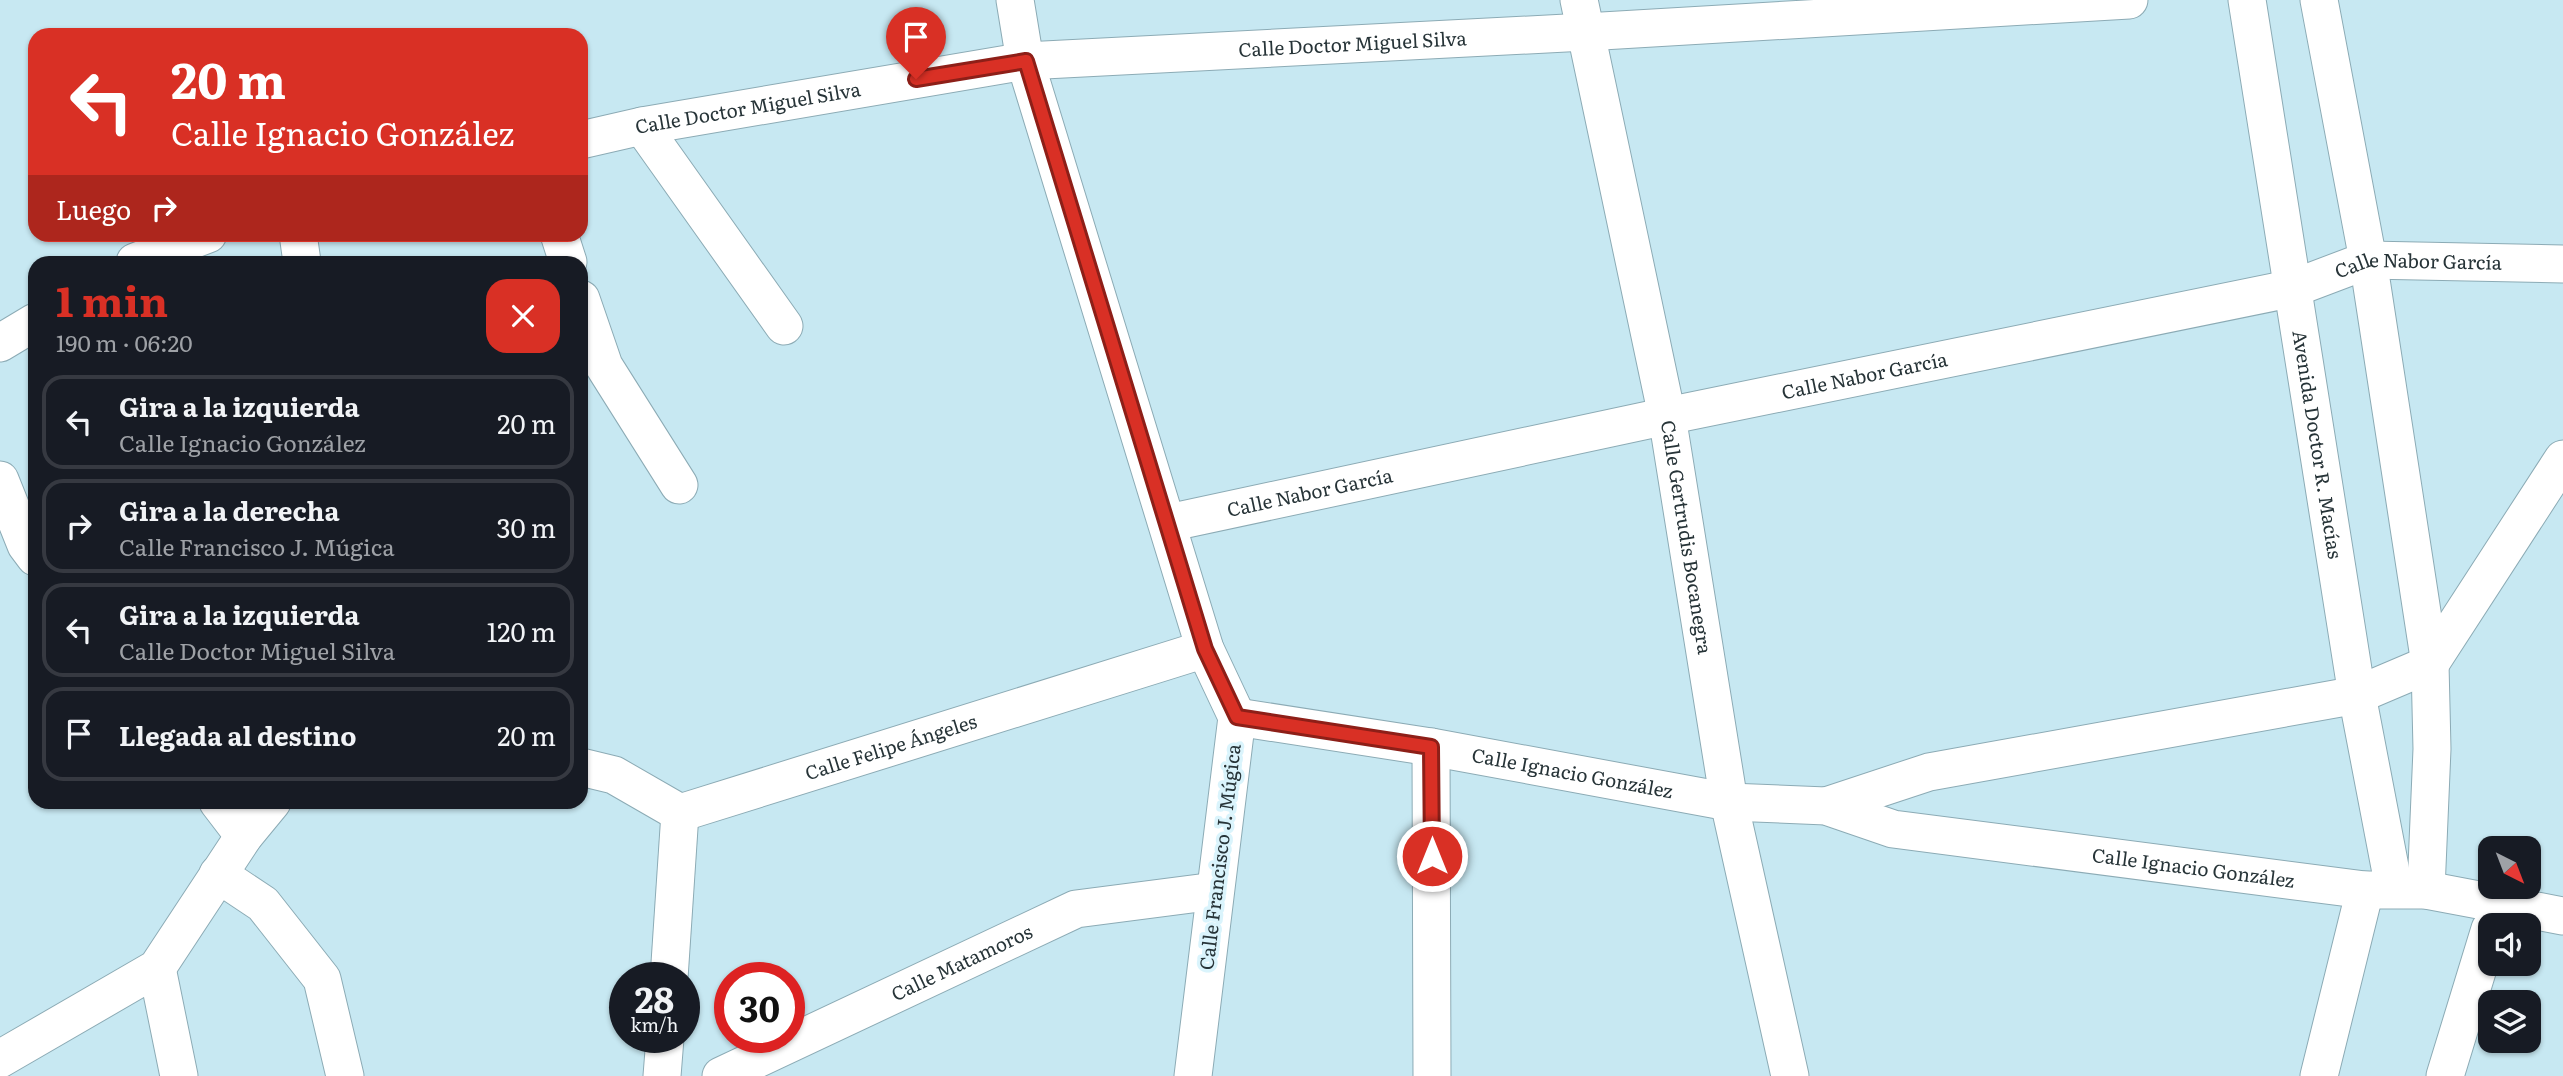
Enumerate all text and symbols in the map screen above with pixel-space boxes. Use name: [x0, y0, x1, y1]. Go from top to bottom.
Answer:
pin: [886, 7, 946, 79]
icon: arrive: [897, 18, 935, 56]
street label: Calle Doctor Miguel Silva: [1238, 23, 1468, 63]
text: 20 m: [171, 41, 286, 114]
icon: left: [56, 56, 147, 147]
street label: Calle Doctor Miguel Silva: [632, 74, 863, 140]
text: Calle Ignacio González: [171, 108, 514, 156]
text: Luego: [56, 189, 131, 228]
icon: right: [145, 189, 183, 227]
street label: Calle Nabor García: [2330, 245, 2503, 284]
text: 1 min: [56, 268, 168, 330]
button: close: [486, 279, 560, 353]
text: 190 m · 06:20: [56, 325, 192, 359]
street label: Avenida Doctor R. Macías: [2286, 328, 2350, 561]
street label: Calle Nabor García: [1779, 344, 1951, 405]
text: Gira a la izquierda: [119, 386, 360, 425]
icon: left: [60, 403, 98, 441]
text: 20 m: [497, 403, 556, 442]
street label: Calle Gertrudis Bocanegra: [1655, 418, 1720, 657]
text: Calle Ignacio González: [119, 425, 366, 459]
street label: Calle Nabor García: [1224, 460, 1396, 523]
text: Gira a la derecha: [119, 490, 339, 529]
icon: right: [60, 507, 98, 545]
text: 30 m: [496, 507, 556, 546]
text: Calle Francisco J. Múgica: [119, 529, 395, 563]
text: Gira a la izquierda: [119, 594, 360, 633]
icon: left: [60, 611, 98, 649]
text: 120 m: [487, 611, 556, 650]
text: Calle Doctor Miguel Silva: [119, 633, 395, 667]
street label: Calle Felipe Ángeles: [801, 706, 980, 786]
icon: arrive: [60, 715, 98, 753]
text: Llegada al destino: [119, 715, 356, 754]
text: 20 m: [497, 715, 556, 754]
street label: Calle Ignacio González: [1470, 740, 1675, 804]
street label: Calle Francisco J. Múgica: [1191, 741, 1247, 972]
position arrow: [1395, 819, 1469, 893]
north arrow: [2478, 836, 2541, 900]
map controls: [2478, 836, 2541, 1053]
street label: Calle Ignacio González: [2090, 840, 2296, 894]
button: sound: [2478, 913, 2541, 976]
street label: Calle Matamoros: [886, 916, 1037, 1007]
speed limit sign: 30: [714, 962, 805, 1053]
text: 28: [635, 972, 674, 1024]
button: layers: [2478, 990, 2541, 1053]
text: km/h: [631, 1011, 678, 1038]

